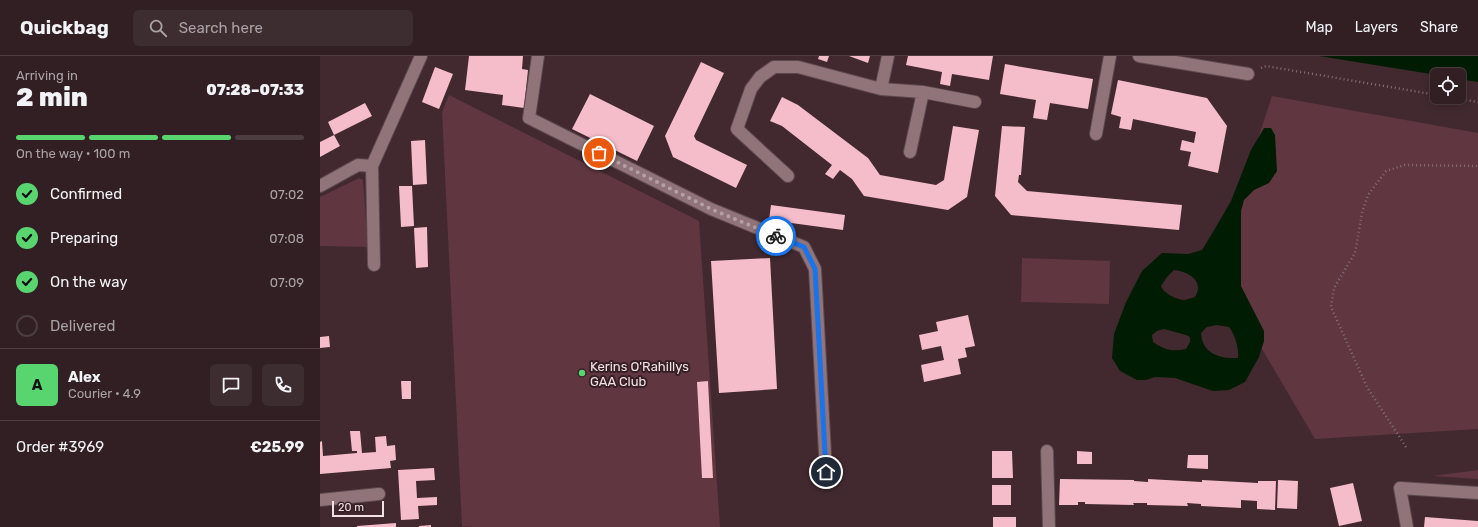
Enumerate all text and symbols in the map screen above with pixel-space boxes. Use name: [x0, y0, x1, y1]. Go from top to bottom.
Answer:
search box: [133, 10, 413, 46]
text: Quickbag: [20, 16, 109, 39]
icon: search: [147, 17, 169, 39]
text: Search here: [179, 19, 263, 37]
text: Map: [1306, 19, 1333, 36]
text: Layers: [1355, 19, 1398, 36]
text: Share: [1420, 19, 1458, 36]
text: Arriving in: [16, 68, 78, 83]
map controls: [1430, 68, 1466, 104]
button: locate: [1430, 68, 1466, 104]
text: 07:28–07:33: [206, 81, 304, 99]
text: 2 min: [16, 82, 88, 113]
pin: [582, 136, 616, 170]
icon: bag: [588, 142, 610, 164]
text: On the way · 100 m: [16, 146, 130, 161]
icon: check: [16, 183, 38, 205]
text: Confirmed: [50, 185, 122, 203]
text: 07:02: [270, 187, 304, 202]
courier: [756, 216, 796, 256]
icon: bike: [765, 225, 787, 247]
icon: check: [16, 227, 38, 249]
text: Preparing: [50, 229, 118, 247]
text: 07:08: [269, 231, 304, 246]
icon: check: [16, 271, 38, 293]
text: On the way: [50, 273, 128, 291]
text: 07:09: [270, 275, 304, 290]
text: Delivered: [50, 317, 115, 335]
place label: Kerins O'Rahillys GAA Club: [590, 359, 689, 389]
button: chat: [210, 364, 252, 406]
button: phone: [262, 364, 304, 406]
text: Alex: [68, 368, 101, 386]
marker: Kerins O'Rahillys GAA Club: [577, 368, 587, 378]
text: A: [32, 376, 42, 394]
text: Courier · 4.9: [68, 386, 141, 401]
text: Order #3969: [16, 438, 104, 456]
text: €25.99: [250, 438, 304, 456]
pin: [809, 455, 843, 489]
icon: home: [815, 461, 837, 483]
scale bar: [332, 499, 384, 518]
text: 20 m: [338, 501, 364, 514]

